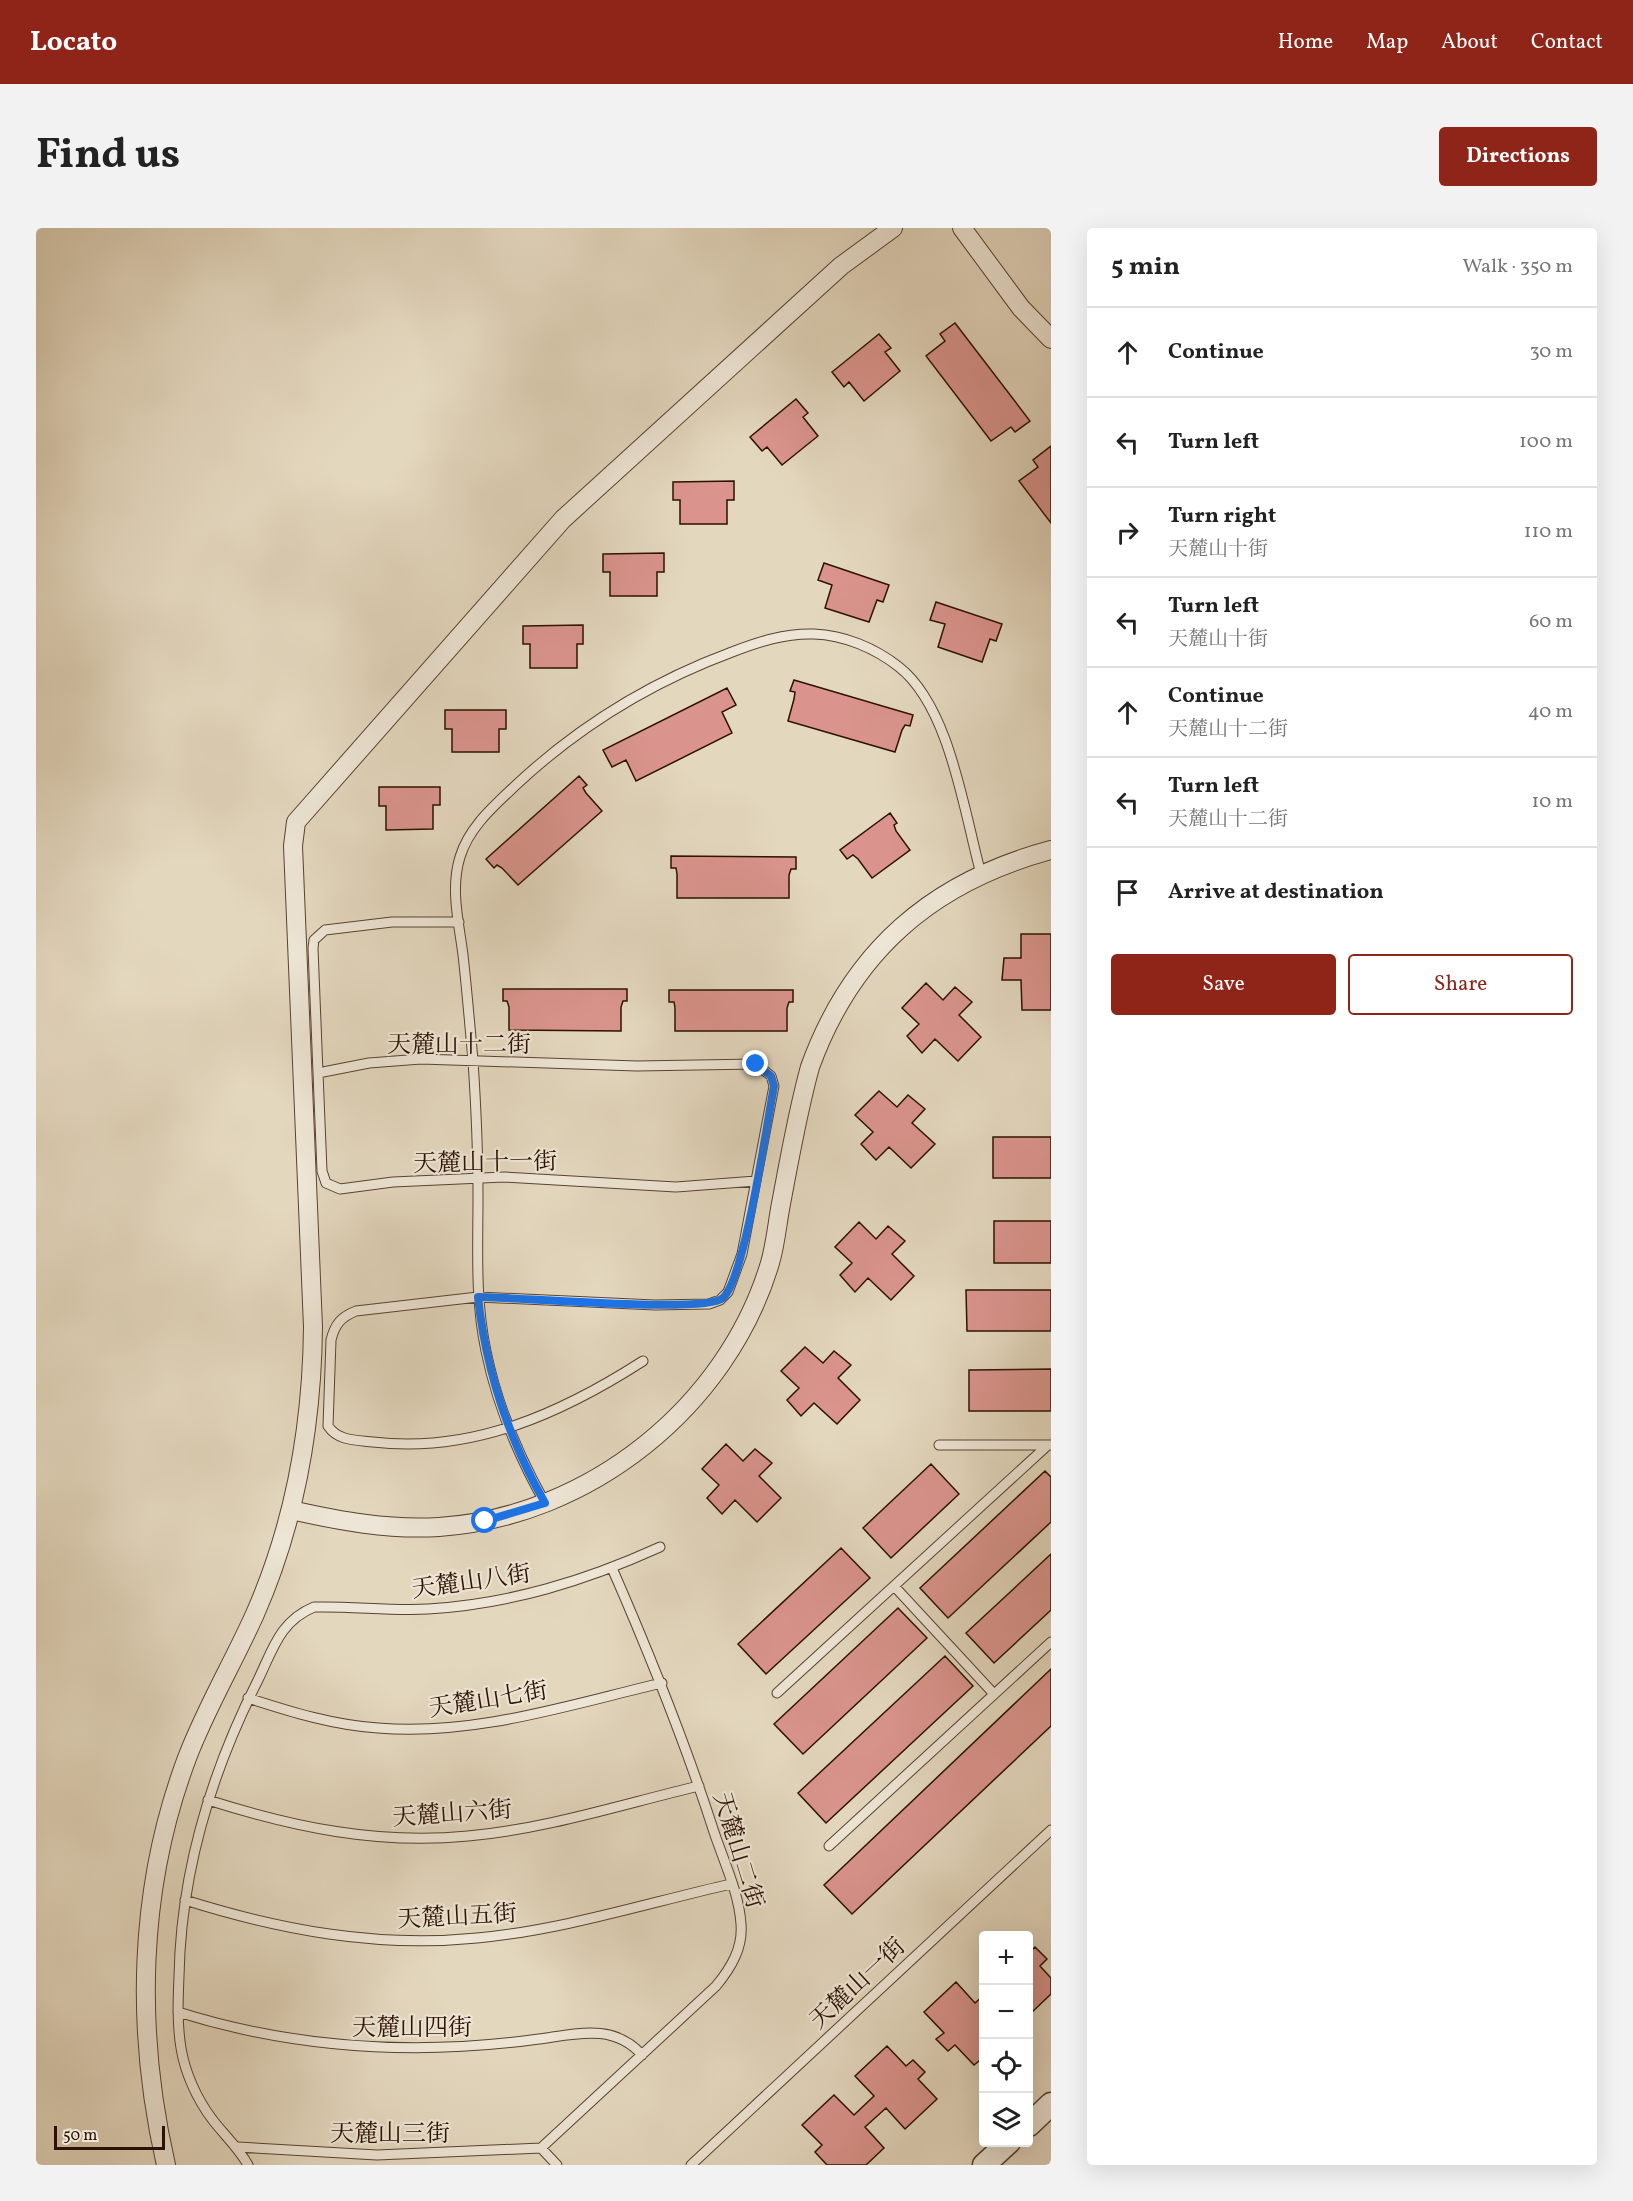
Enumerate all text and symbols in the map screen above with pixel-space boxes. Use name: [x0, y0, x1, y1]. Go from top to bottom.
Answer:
text: Locato: [30, 23, 117, 62]
text: Home: [1278, 28, 1333, 57]
text: Map: [1366, 28, 1408, 57]
text: About: [1441, 28, 1498, 57]
text: Contact: [1531, 28, 1603, 57]
text: Find us: [36, 127, 180, 186]
button: Directions: [1439, 127, 1597, 186]
text: 5 min: [1111, 249, 1180, 285]
text: Walk · 350 m: [1462, 253, 1573, 281]
icon: ahead: [1111, 336, 1144, 369]
text: Continue: [1168, 337, 1264, 368]
text: 30 m: [1529, 338, 1573, 366]
icon: left: [1111, 426, 1144, 459]
text: Turn left: [1168, 427, 1259, 458]
text: 100 m: [1519, 428, 1573, 456]
text: Turn right: [1168, 501, 1276, 532]
icon: right: [1111, 516, 1144, 549]
text: 110 m: [1524, 518, 1573, 546]
text: 天麓山十街: [1168, 536, 1268, 564]
text: Turn left: [1168, 591, 1259, 622]
icon: left: [1111, 606, 1144, 639]
text: 60 m: [1529, 608, 1573, 636]
text: 天麓山十街: [1168, 626, 1268, 654]
text: Continue: [1168, 681, 1264, 712]
icon: ahead: [1111, 696, 1144, 729]
text: 40 m: [1528, 698, 1573, 726]
text: 天麓山十二街: [1168, 716, 1288, 744]
text: Turn left: [1168, 771, 1259, 802]
icon: left: [1111, 786, 1144, 819]
text: 10 m: [1532, 788, 1573, 816]
text: 天麓山十二街: [1168, 806, 1288, 834]
icon: arrive: [1111, 876, 1144, 909]
text: Arrive at destination: [1168, 877, 1384, 908]
button: Save: [1111, 954, 1336, 1015]
button: Share: [1348, 954, 1573, 1015]
street label: 天麓山十二街: [387, 1029, 531, 1063]
route end: [742, 1050, 768, 1076]
street label: 天麓山十一街: [413, 1146, 557, 1182]
route start: [471, 1507, 497, 1533]
street label: 天麓山八街: [409, 1558, 533, 1608]
street label: 天麓山七街: [426, 1675, 550, 1727]
street label: 天麓山二街: [703, 1788, 771, 1913]
street label: 天麓山六街: [391, 1794, 513, 1836]
street label: 天麓山五街: [396, 1898, 518, 1938]
street label: 天麓山一街: [803, 1931, 914, 2038]
map controls: [979, 1931, 1033, 2147]
button: +: [979, 1931, 1033, 1985]
button: −: [979, 1985, 1033, 2039]
street label: 天麓山四街: [352, 2012, 472, 2046]
button: locate: [979, 2039, 1033, 2093]
button: layers: [979, 2093, 1033, 2147]
street label: 天麓山三街: [330, 2118, 450, 2152]
scale bar: [54, 2123, 165, 2150]
text: 50 m: [63, 2125, 97, 2147]

